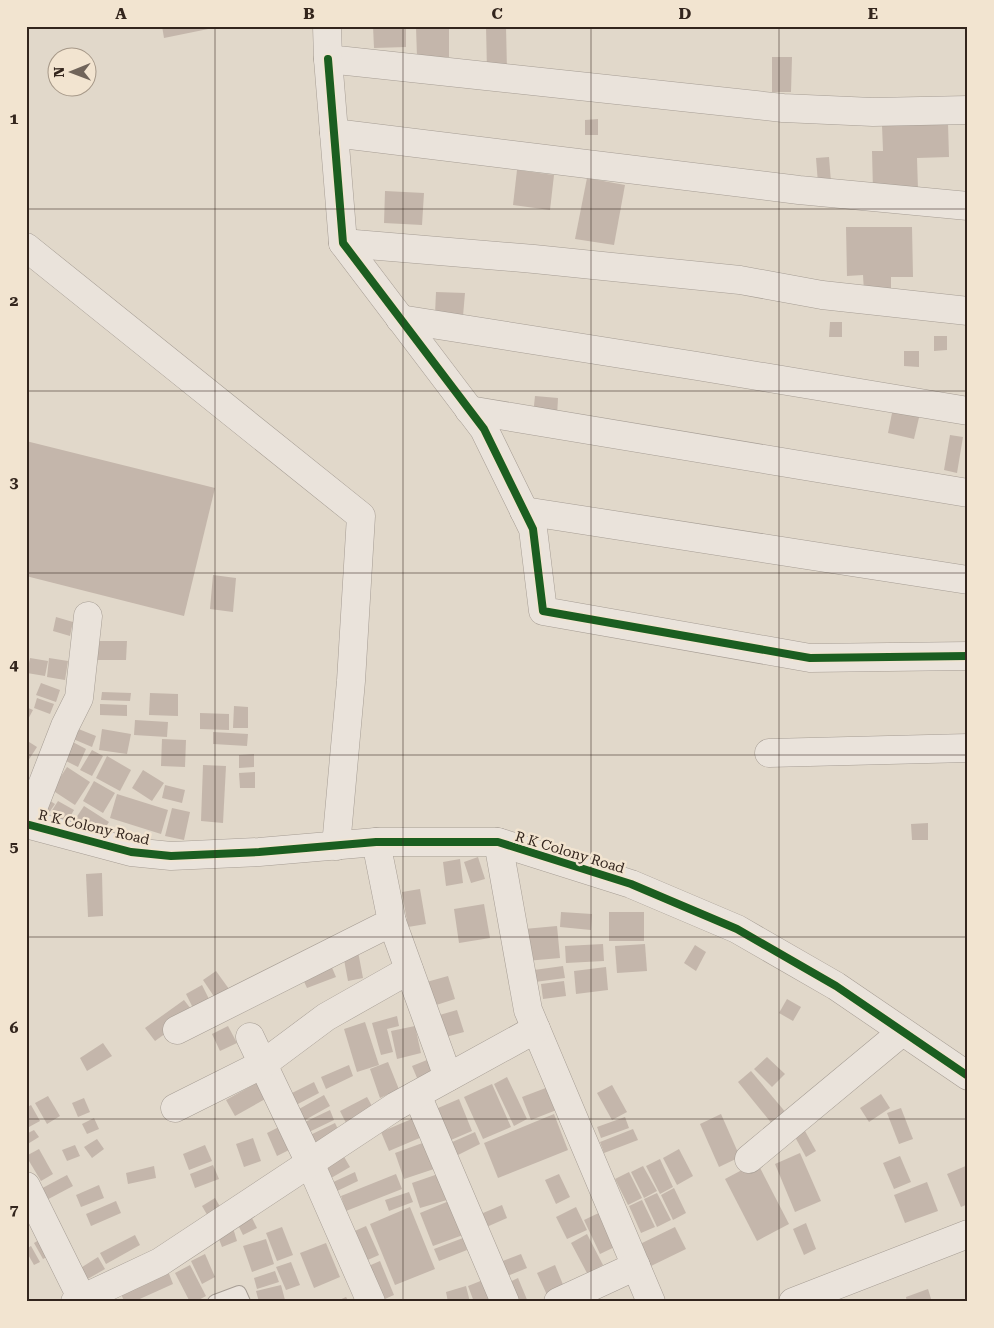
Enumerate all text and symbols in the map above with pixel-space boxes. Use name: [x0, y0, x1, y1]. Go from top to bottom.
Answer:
text: A: [115, 4, 127, 23]
text: B: [303, 4, 315, 23]
text: C: [491, 4, 503, 23]
text: D: [679, 4, 692, 23]
text: E: [868, 4, 878, 23]
north arrow: [48, 48, 98, 98]
text: N: [51, 66, 67, 78]
text: 1: [10, 109, 19, 128]
text: 2: [10, 291, 19, 310]
text: 3: [10, 473, 19, 492]
text: 4: [10, 655, 19, 674]
street label: R K Colony Road: [37, 806, 151, 848]
street label: R K Colony Road: [513, 828, 627, 876]
text: 5: [10, 837, 19, 856]
text: 6: [10, 1018, 19, 1037]
text: 7: [10, 1200, 19, 1219]

